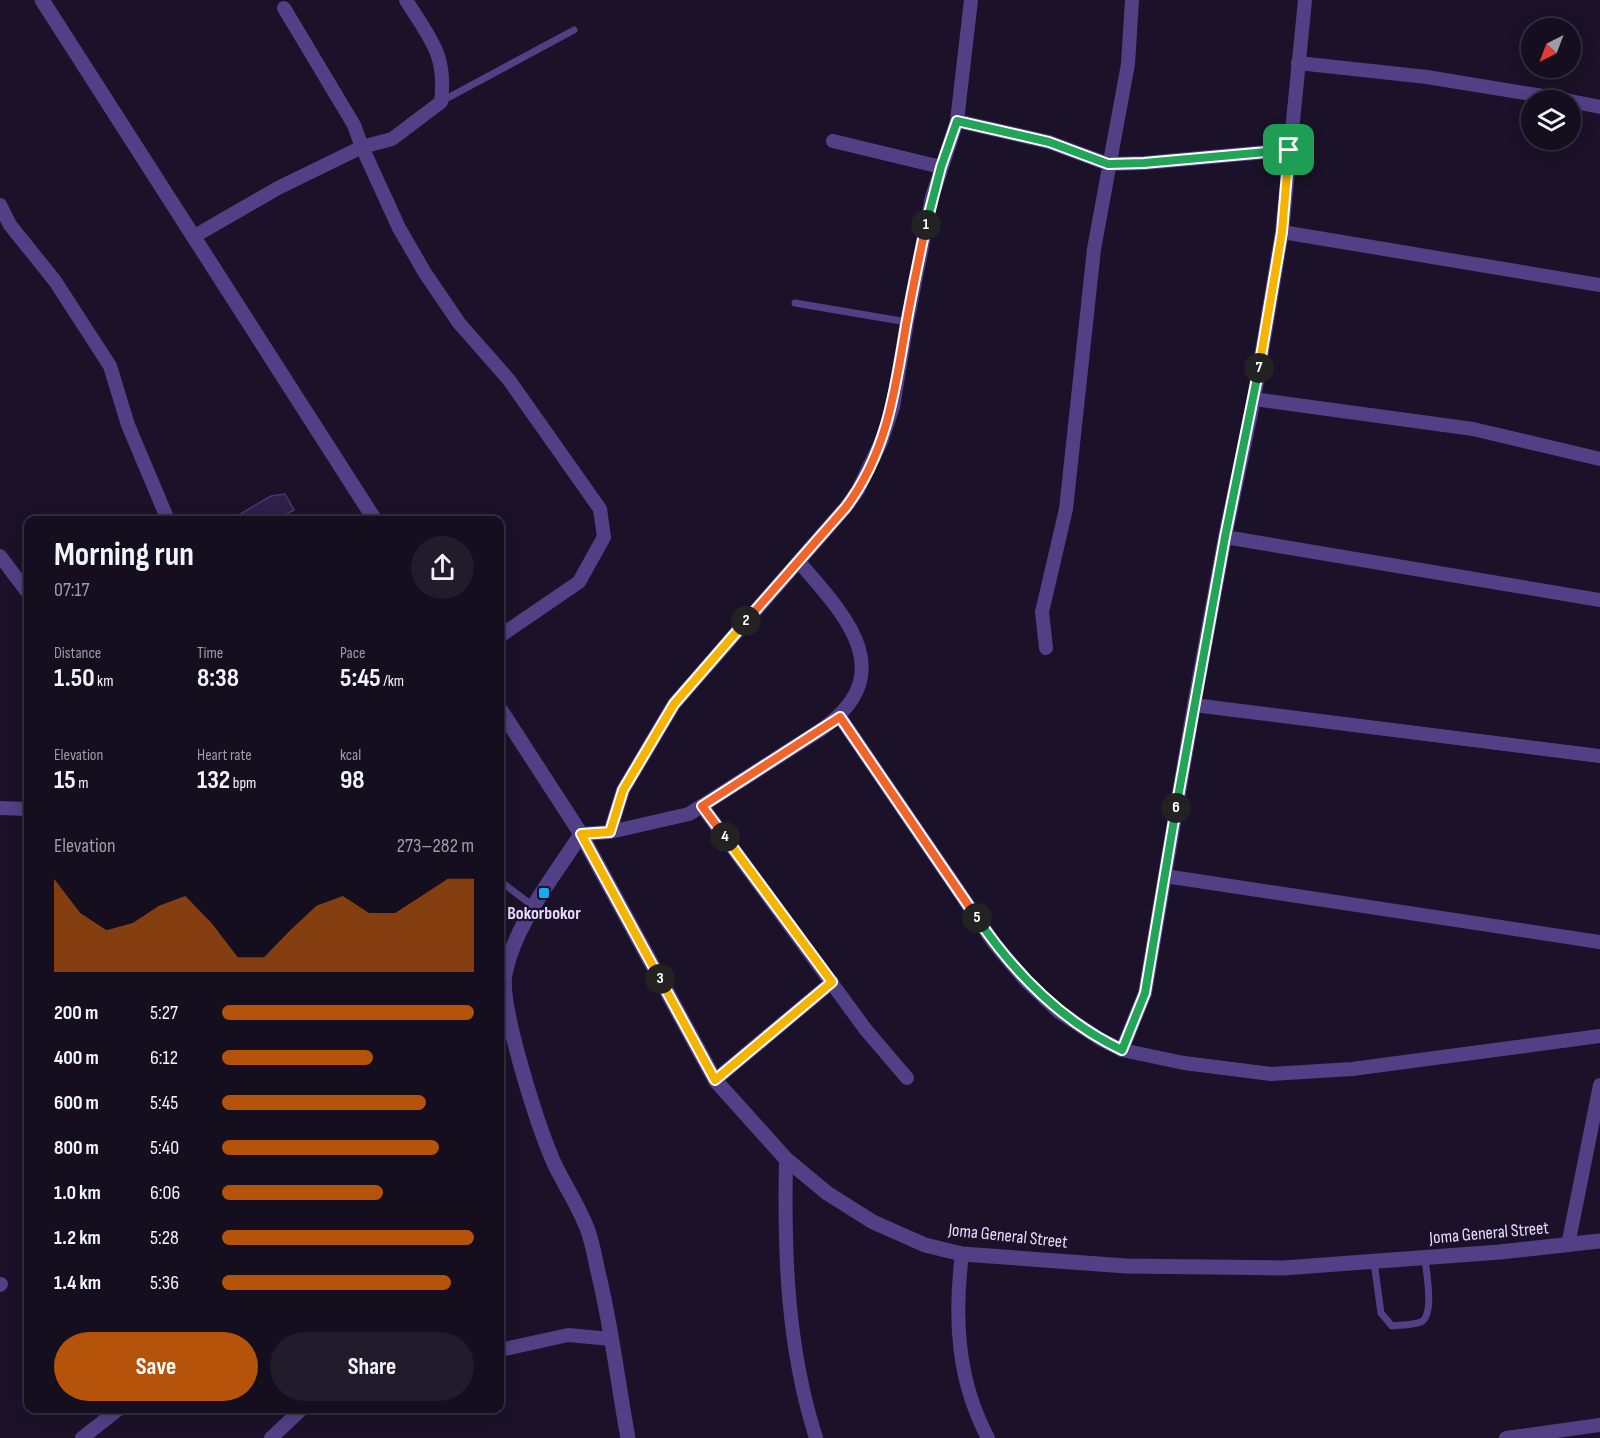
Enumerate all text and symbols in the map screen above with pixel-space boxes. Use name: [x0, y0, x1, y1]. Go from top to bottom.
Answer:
north arrow: [1521, 18, 1581, 78]
map controls: [1521, 18, 1581, 150]
button: layers: [1521, 90, 1581, 150]
pin: [1263, 124, 1314, 175]
icon: arrive: [1272, 133, 1305, 166]
pin: 1: [911, 210, 941, 240]
text: 1: [923, 215, 929, 234]
pin: 7: [1244, 353, 1274, 383]
text: 7: [1256, 358, 1262, 377]
text: Morning run: [54, 535, 194, 575]
button: share: [411, 536, 474, 599]
text: 07:17: [54, 578, 89, 602]
pin: 2: [731, 606, 761, 636]
text: 2: [742, 611, 750, 630]
text: Distance: [54, 644, 101, 663]
text: Time: [197, 644, 223, 663]
text: Pace: [340, 644, 365, 663]
text: 1.50: [54, 663, 95, 694]
text: 8:38: [197, 663, 239, 694]
text: 5:45: [340, 663, 381, 694]
text: km: [95, 672, 113, 691]
text: /km: [381, 672, 404, 691]
text: Elevation: [54, 746, 103, 765]
text: Heart rate: [197, 746, 252, 765]
text: kcal: [340, 746, 361, 765]
text: 15: [54, 765, 76, 796]
text: 132: [197, 765, 230, 796]
text: 98: [340, 765, 365, 796]
text: m: [76, 774, 89, 793]
text: bpm: [230, 774, 256, 793]
pin: 6: [1161, 793, 1191, 823]
text: 6: [1172, 798, 1180, 817]
pin: 4: [710, 822, 740, 852]
text: 4: [721, 827, 729, 846]
text: Elevation: [54, 834, 116, 858]
text: 273–282 m: [397, 834, 474, 858]
marker: Bokorbokor: [537, 886, 551, 900]
place label: Bokorbokor: [507, 903, 581, 924]
pin: 5: [962, 903, 992, 933]
text: 5: [973, 908, 981, 927]
pin: 3: [645, 964, 675, 994]
text: 3: [656, 969, 664, 988]
text: 200 m: [54, 1001, 98, 1025]
text: 5:27: [150, 1001, 178, 1025]
text: 400 m: [54, 1046, 99, 1070]
text: 6:12: [150, 1046, 178, 1070]
text: 600 m: [54, 1091, 99, 1115]
text: 5:45: [150, 1091, 178, 1115]
text: 800 m: [54, 1136, 99, 1160]
text: 5:40: [150, 1136, 179, 1160]
text: 1.0 km: [54, 1181, 101, 1205]
text: 6:06: [150, 1181, 180, 1205]
street label: Joma General Street: [1427, 1217, 1550, 1249]
street label: Joma General Street: [946, 1219, 1069, 1253]
text: 1.2 km: [54, 1226, 101, 1250]
text: 5:28: [150, 1226, 179, 1250]
text: 1.4 km: [54, 1271, 101, 1295]
text: 5:36: [150, 1271, 179, 1295]
button: Save: [54, 1332, 258, 1401]
button: Share: [270, 1332, 474, 1401]

